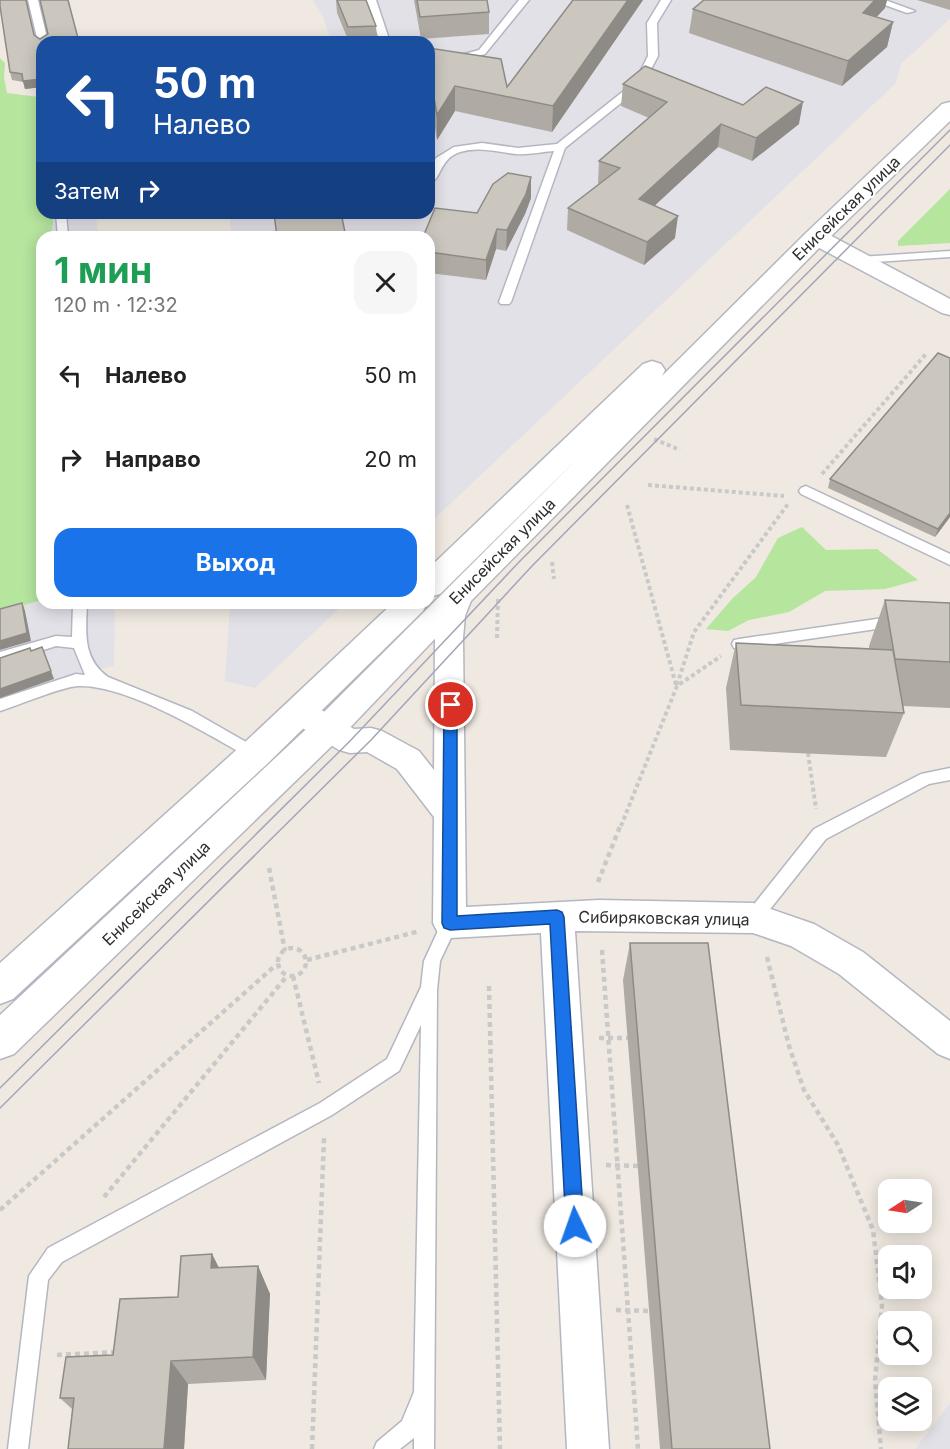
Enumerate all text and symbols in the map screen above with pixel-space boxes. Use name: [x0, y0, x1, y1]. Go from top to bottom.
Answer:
text: 50 m: [153, 57, 256, 108]
icon: left: [54, 60, 132, 138]
text: Налево: [153, 108, 251, 141]
street label: Енисейская улица: [788, 151, 904, 265]
icon: right: [132, 174, 165, 207]
text: Затем: [54, 178, 120, 204]
text: 1 мин: [54, 248, 152, 292]
button: close: [354, 251, 417, 314]
text: 120 m · 12:32: [54, 293, 178, 317]
icon: left: [54, 359, 87, 392]
text: Налево: [105, 362, 187, 388]
text: 50 m: [364, 362, 417, 388]
icon: right: [54, 443, 87, 476]
text: Направо: [105, 446, 201, 472]
text: 20 m: [364, 446, 417, 472]
street label: Енисейская улица: [445, 494, 559, 608]
button: Выход: [54, 528, 417, 597]
pin: [425, 679, 476, 730]
icon: arrive: [434, 688, 467, 721]
street label: Енисейская улица: [98, 836, 214, 950]
street label: Сибиряковская улица: [578, 907, 750, 929]
north arrow: [878, 1179, 932, 1233]
map controls: [878, 1179, 932, 1431]
position arrow: [543, 1194, 607, 1258]
button: sound: [878, 1245, 932, 1299]
button: search: [878, 1311, 932, 1365]
button: layers: [878, 1377, 932, 1431]

